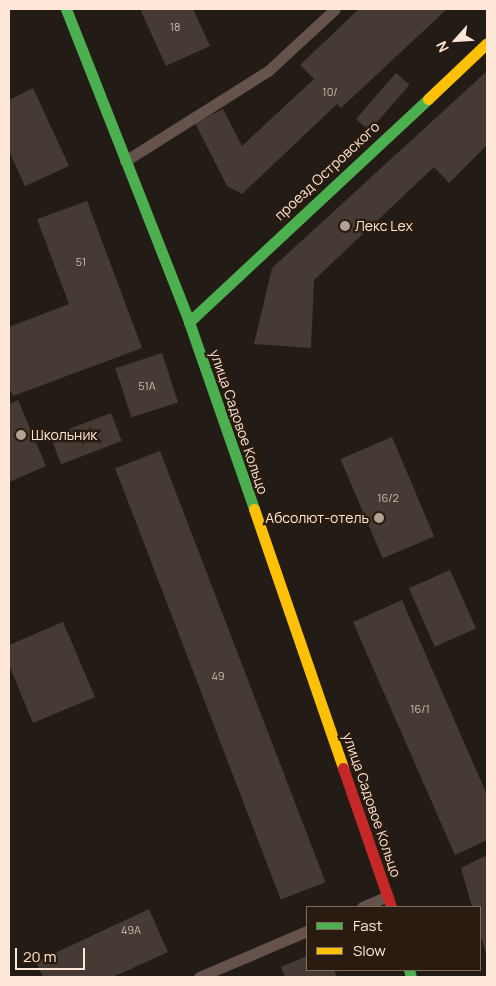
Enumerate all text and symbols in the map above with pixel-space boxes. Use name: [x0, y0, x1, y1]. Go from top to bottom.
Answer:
north arrow: [431, 15, 481, 65]
house number: 18: [170, 20, 180, 34]
text: N: [431, 38, 453, 55]
house number: 10/: [322, 85, 338, 99]
street label: проезд Островского: [271, 118, 383, 224]
place label: Лекс Lex: [355, 218, 413, 234]
marker: Лекс Lex: [339, 220, 351, 232]
house number: 51: [76, 255, 86, 269]
street label: улица Садовое Кольцо: [206, 347, 272, 497]
house number: 51А: [138, 379, 156, 393]
place label: Школьник: [31, 427, 97, 443]
marker: Школьник: [15, 429, 27, 441]
house number: 16/2: [377, 491, 399, 505]
place label: Абсолют-отель: [265, 510, 369, 526]
marker: Абсолют-отель: [373, 512, 385, 524]
house number: 49: [211, 669, 225, 683]
house number: 16/1: [410, 702, 430, 716]
street label: улица Садовое Кольцо: [339, 730, 405, 880]
legend: [306, 906, 481, 971]
text: Fast: [353, 915, 382, 936]
house number: 49А: [121, 923, 141, 937]
scale bar: [18, 938, 88, 970]
text: Slow: [353, 940, 386, 961]
text: 20 m: [23, 946, 56, 967]

